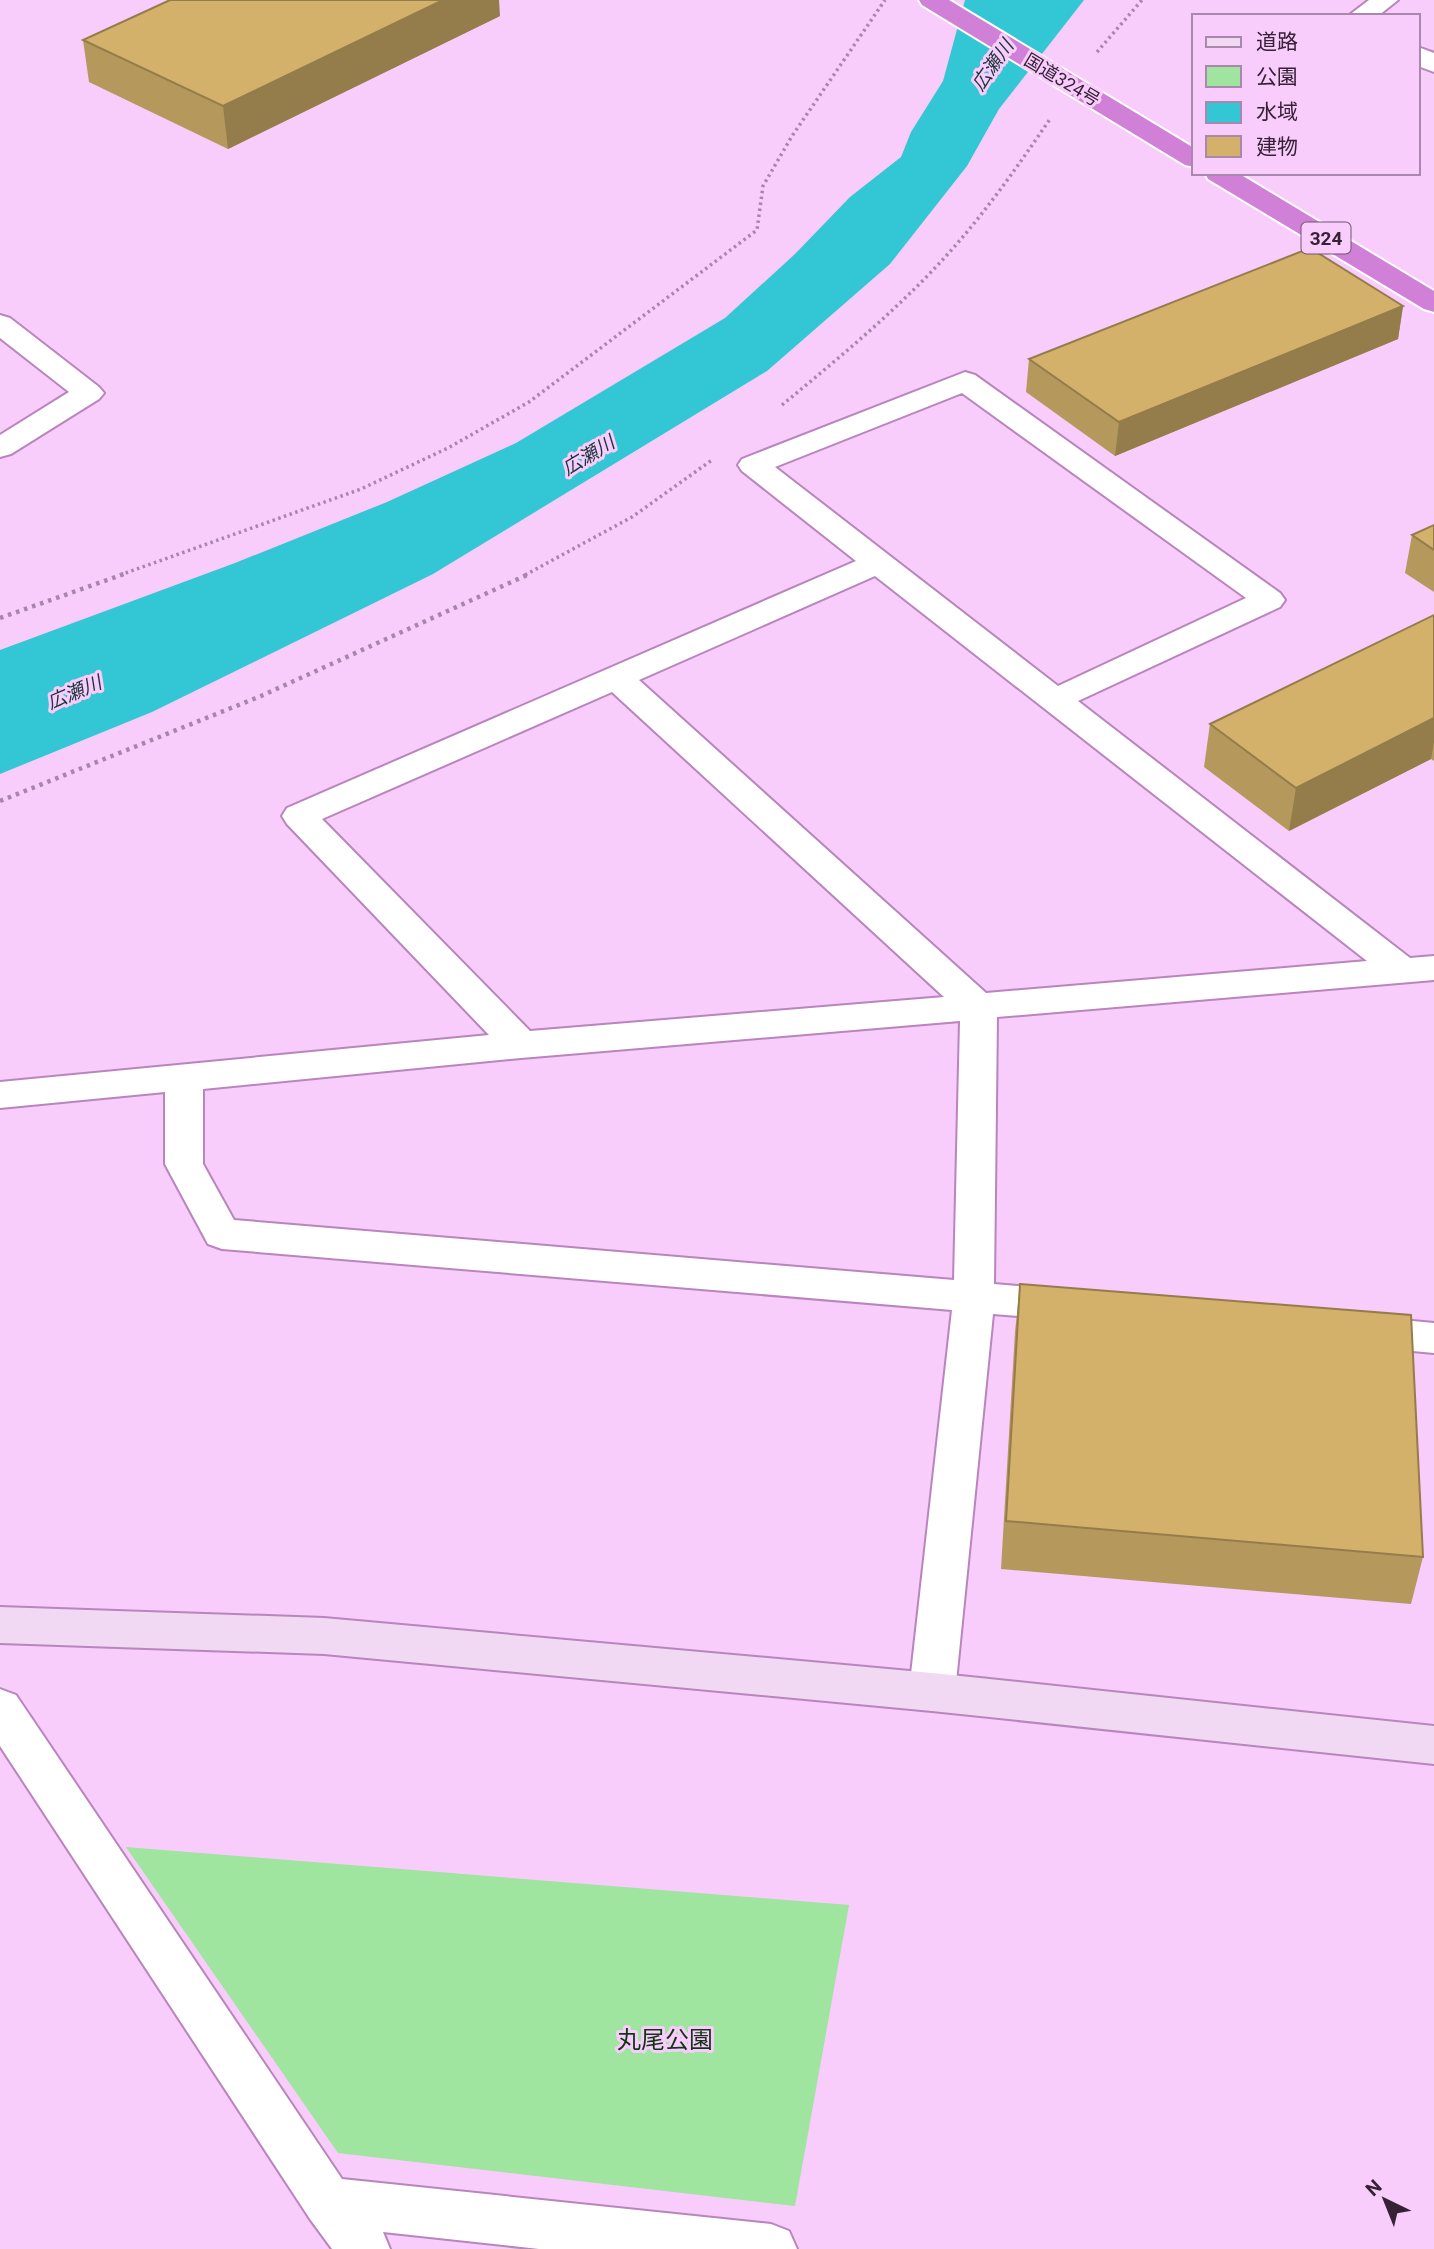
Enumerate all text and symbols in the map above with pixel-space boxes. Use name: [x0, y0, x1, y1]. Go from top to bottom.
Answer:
legend: [1192, 14, 1420, 175]
text: 道路: [1256, 30, 1298, 54]
water label: 広瀬川: [967, 34, 1019, 95]
street label: 国道324号: [1021, 49, 1104, 110]
text: 公園: [1256, 65, 1298, 89]
text: 水域: [1256, 100, 1298, 124]
text: 建物: [1256, 135, 1298, 159]
road number: 324: [1302, 222, 1350, 254]
water label: 広瀬川: [558, 430, 620, 480]
water label: 広瀬川: [43, 670, 107, 714]
park label: 丸尾公園: [617, 2026, 713, 2054]
north arrow: [1350, 2165, 1420, 2235]
text: N: [1361, 2175, 1386, 2201]

